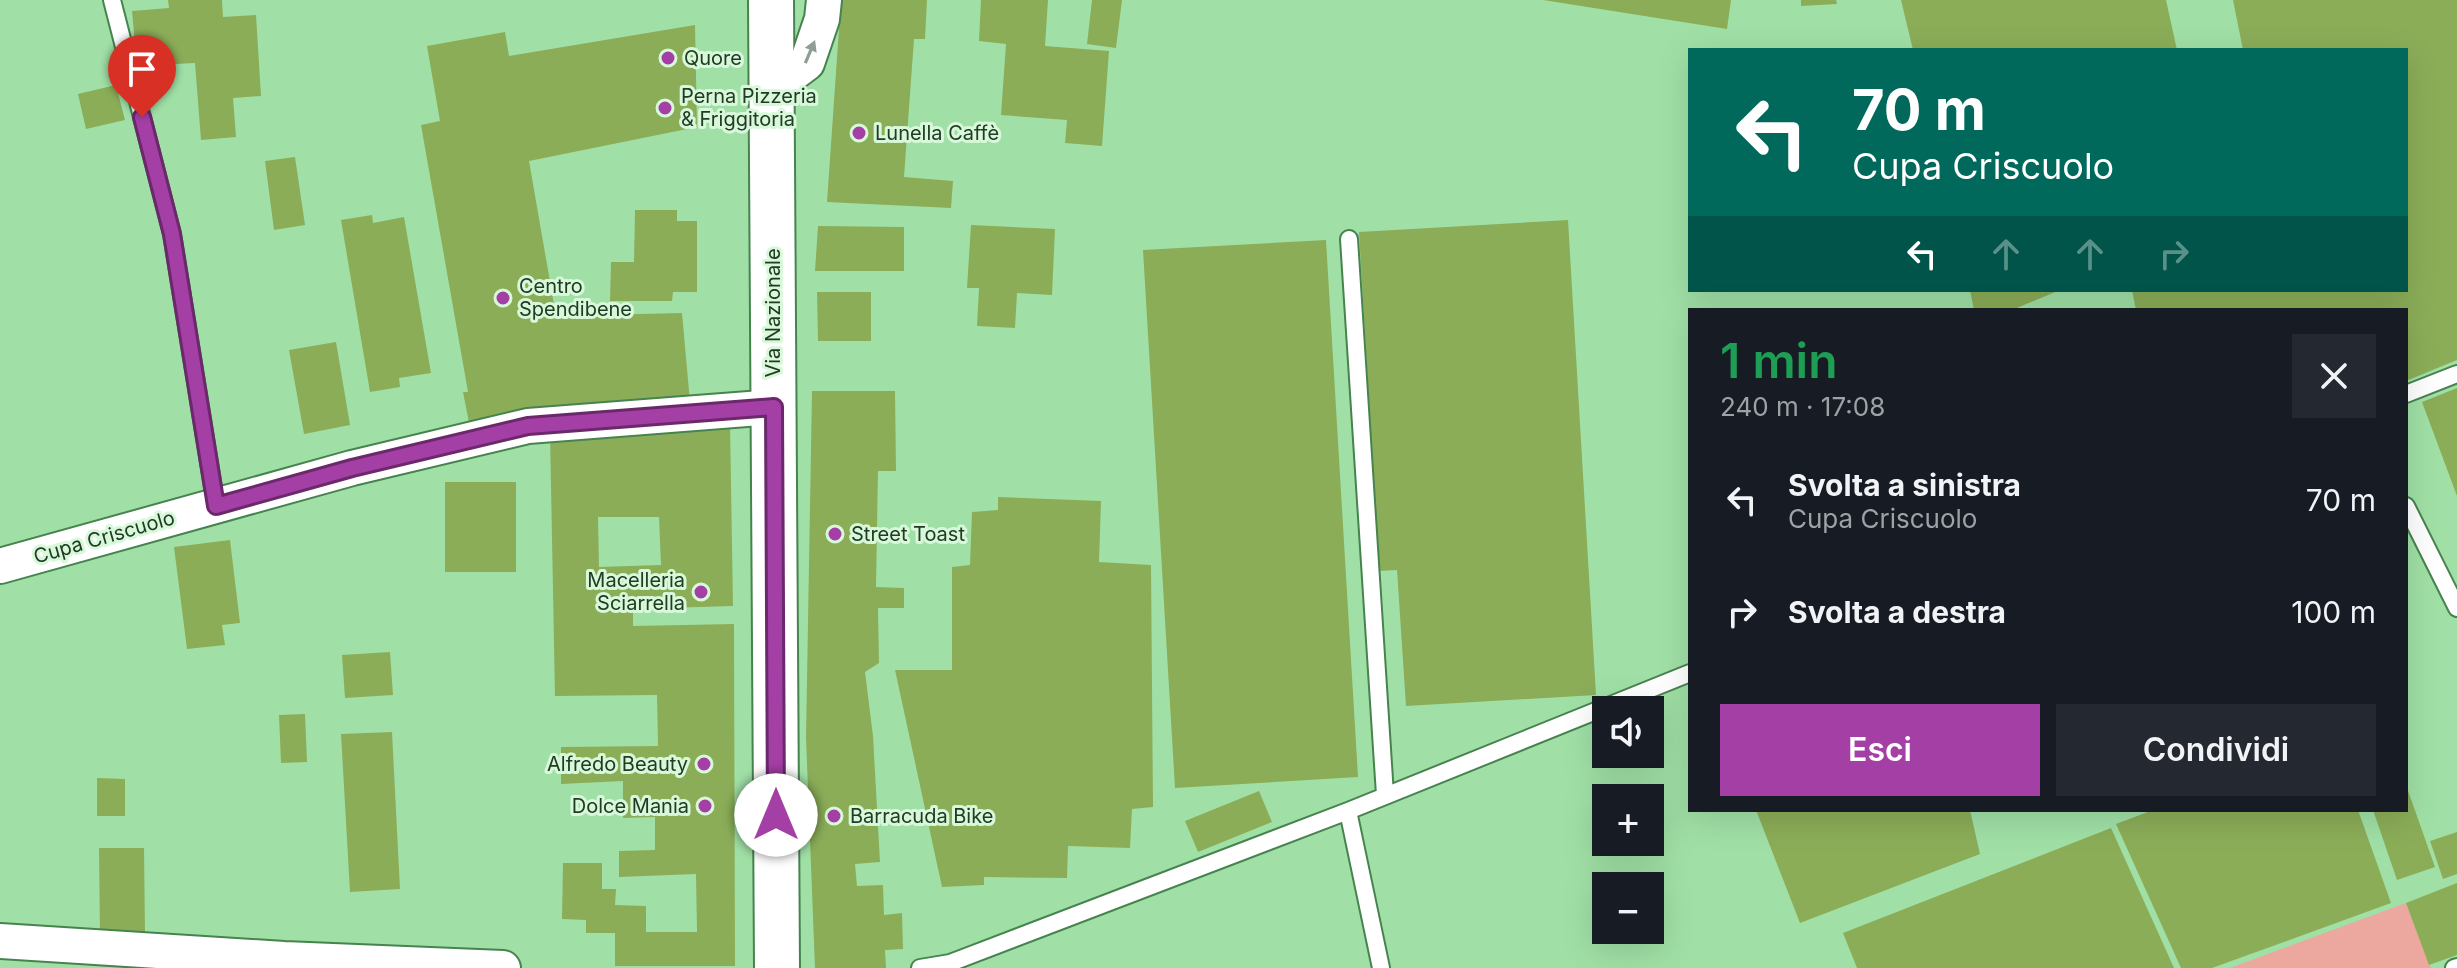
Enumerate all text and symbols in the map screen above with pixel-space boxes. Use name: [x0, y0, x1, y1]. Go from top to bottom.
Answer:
pin: [108, 35, 176, 117]
one-way arrow: [803, 40, 816, 64]
place label: Quore: [684, 46, 742, 70]
icon: arrive: [120, 47, 164, 91]
marker: Quore: [659, 49, 677, 67]
text: 70 m: [1852, 76, 1986, 144]
icon: left: [1720, 80, 1824, 184]
place label: Perna Pizzeria & Friggitoria: [681, 84, 817, 131]
marker: Perna Pizzeria & Friggitoria: [656, 99, 674, 117]
place label: Lunella Caffè: [875, 121, 999, 145]
marker: Lunella Caffè: [850, 124, 868, 142]
text: Cupa Criscuolo: [1852, 144, 2114, 188]
icon: left: [1900, 232, 1944, 276]
icon: ahead: [1984, 232, 2028, 276]
icon: ahead: [2068, 232, 2112, 276]
icon: right: [2152, 232, 2196, 276]
street label: Via Nazionale: [761, 248, 785, 378]
place label: Centro Spendibene: [519, 274, 632, 321]
marker: Centro Spendibene: [494, 289, 512, 307]
text: 1 min: [1720, 331, 1838, 390]
button: close: [2292, 334, 2376, 418]
text: 240 m · 17:08: [1720, 391, 1885, 422]
text: Svolta a sinistra: [1788, 467, 2021, 503]
icon: left: [1720, 478, 1764, 522]
text: 70 m: [2306, 482, 2376, 518]
text: Cupa Criscuolo: [1788, 503, 1977, 534]
street label: Cupa Criscuolo: [31, 505, 177, 569]
place label: Street Toast: [851, 522, 965, 546]
marker: Street Toast: [826, 525, 844, 543]
place label: Macelleria Sciarrella: [587, 568, 685, 615]
marker: Macelleria Sciarrella: [692, 583, 710, 601]
icon: right: [1720, 590, 1764, 634]
text: Svolta a destra: [1788, 594, 2006, 630]
text: 100 m: [2291, 594, 2376, 630]
map controls: [1592, 696, 1664, 944]
button: sound: [1592, 696, 1664, 768]
button: Esci: [1720, 704, 2040, 796]
button: Condividi: [2056, 704, 2376, 796]
place label: Alfredo Beauty: [547, 752, 688, 776]
marker: Alfredo Beauty: [695, 755, 713, 773]
position arrow: [734, 773, 818, 857]
button: +: [1592, 784, 1664, 856]
place label: Dolce Mania: [572, 794, 689, 818]
marker: Dolce Mania: [696, 797, 714, 815]
place label: Barracuda Bike: [850, 804, 993, 828]
marker: Barracuda Bike: [825, 807, 843, 825]
button: −: [1592, 872, 1664, 944]

